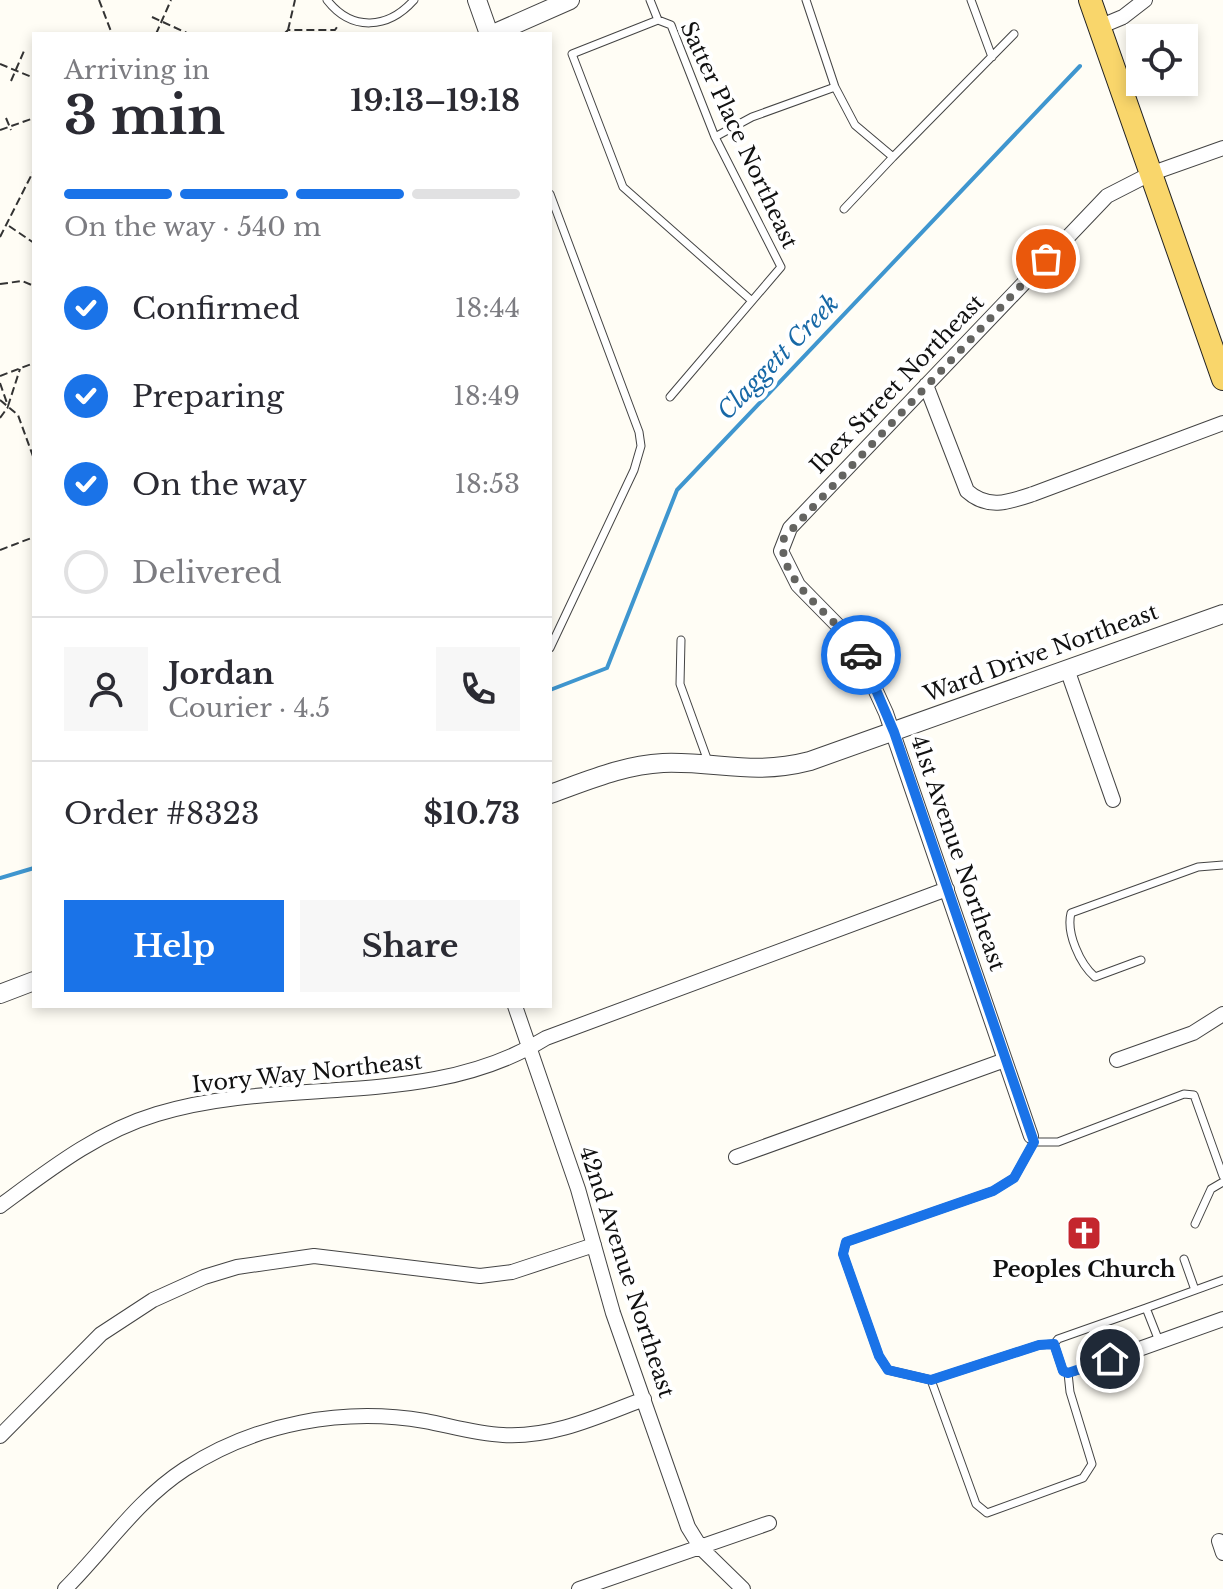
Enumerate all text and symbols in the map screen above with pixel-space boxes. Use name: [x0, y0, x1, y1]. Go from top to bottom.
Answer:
street label: Satter Place Northeast: [674, 17, 804, 254]
map controls: [1126, 24, 1198, 96]
button: locate: [1126, 24, 1198, 96]
text: Arriving in: [64, 54, 210, 86]
text: 19:13–19:18: [350, 82, 520, 119]
text: 3 min: [64, 84, 225, 148]
text: On the way · 540 m: [64, 211, 321, 243]
pin: [1012, 225, 1080, 293]
icon: bag: [1024, 237, 1068, 281]
icon: check: [64, 286, 108, 330]
street label: Ibex Street Northeast: [804, 288, 990, 479]
water label: Claggett Creek: [711, 289, 845, 425]
text: Confirmed: [132, 290, 300, 327]
text: 18:44: [455, 292, 520, 324]
icon: check: [64, 374, 108, 418]
text: Preparing: [132, 378, 284, 415]
text: 18:49: [453, 380, 520, 412]
icon: check: [64, 462, 108, 506]
text: On the way: [132, 466, 307, 503]
text: 18:53: [454, 468, 520, 500]
text: Delivered: [132, 554, 282, 591]
street label: Ward Drive Northeast: [919, 598, 1162, 708]
courier: [821, 615, 901, 695]
icon: car: [839, 633, 883, 677]
button: person: [64, 647, 148, 731]
button: phone: [436, 647, 520, 731]
text: Jordan: [168, 655, 274, 692]
text: Courier · 4.5: [168, 692, 330, 724]
street label: 41st Avenue Northeast: [905, 732, 1011, 975]
text: Order #8323: [64, 795, 260, 832]
text: $10.73: [424, 795, 520, 832]
button: Help: [64, 900, 284, 992]
button: Share: [300, 900, 520, 992]
street label: Ivory Way Northeast: [191, 1047, 424, 1099]
street label: 42nd Avenue Northeast: [574, 1143, 681, 1402]
church icon: Peoples Church: [1065, 1214, 1103, 1252]
place label: Peoples Church: [992, 1256, 1176, 1283]
pin: [1076, 1325, 1144, 1393]
icon: home: [1088, 1337, 1132, 1381]

